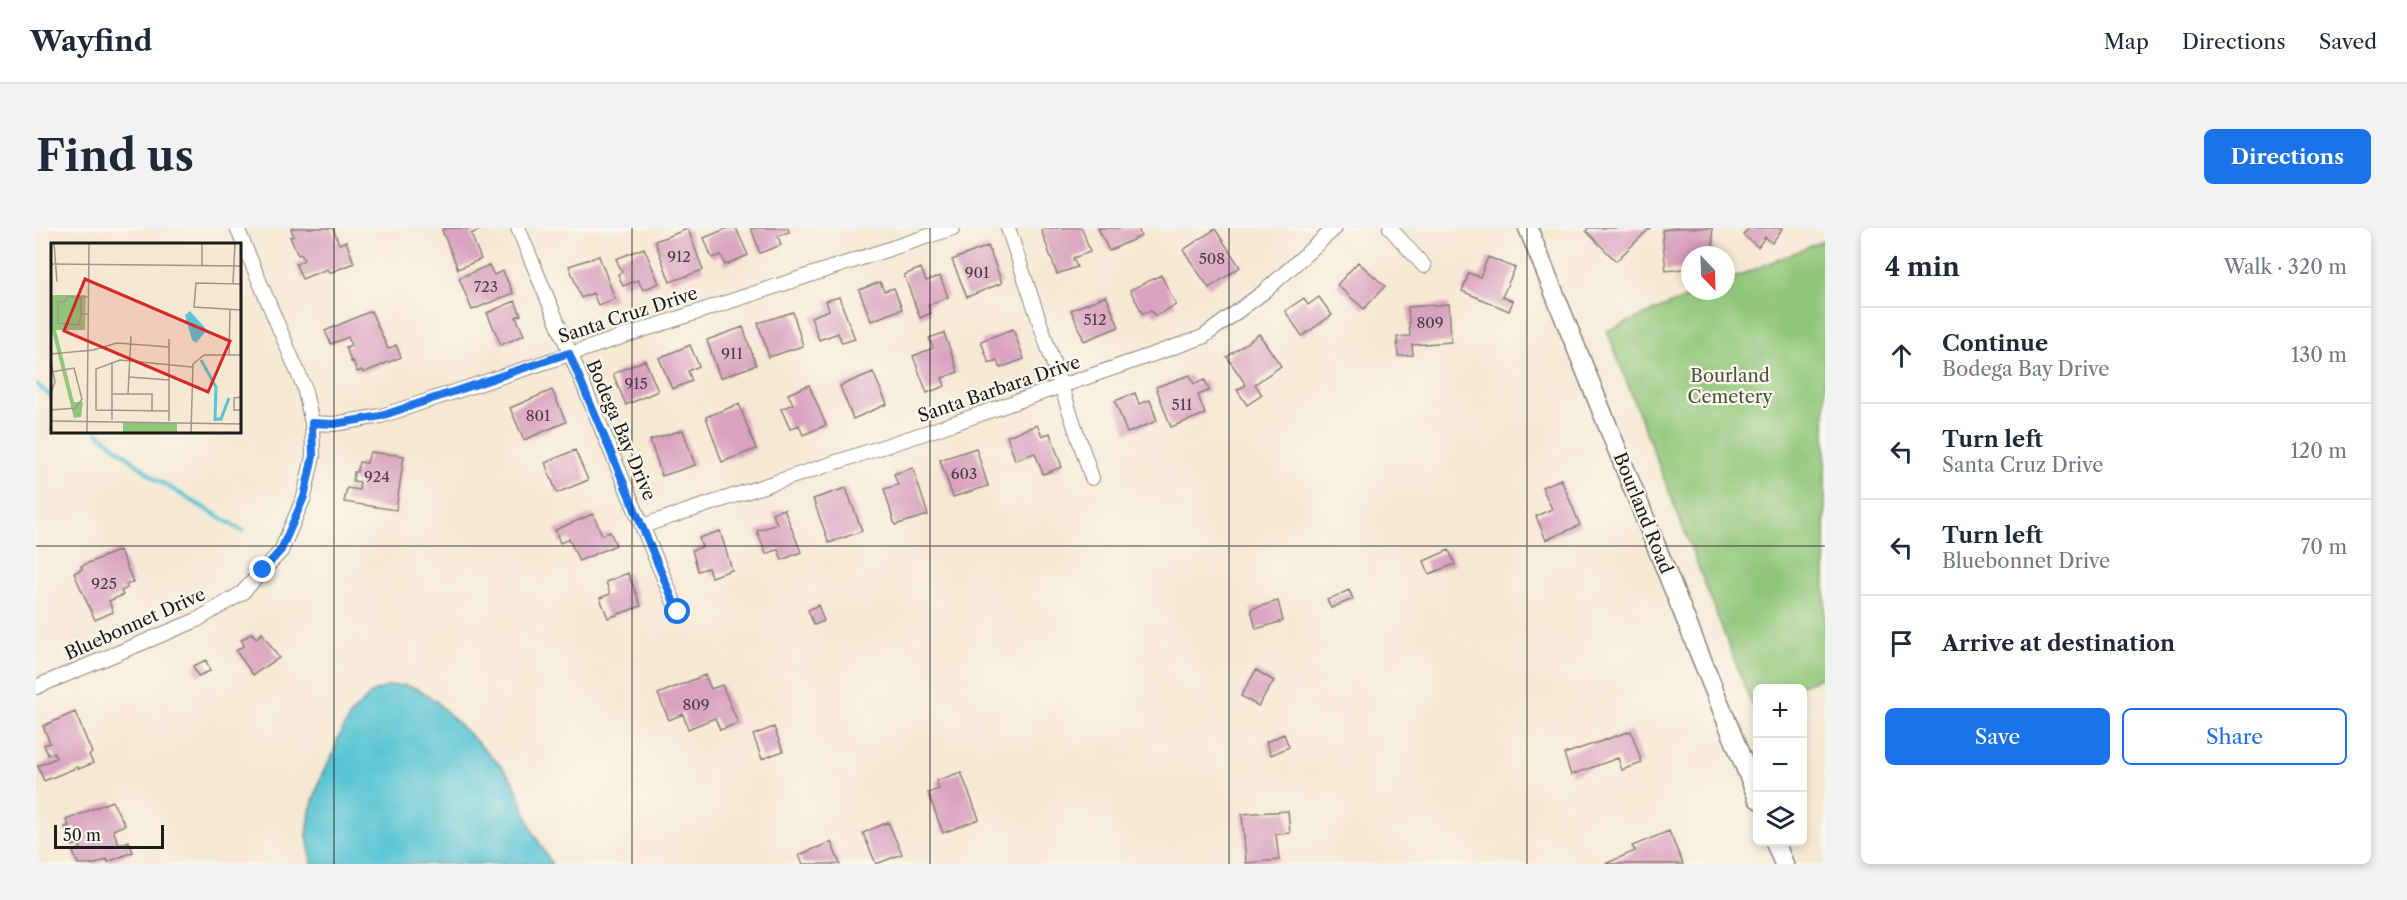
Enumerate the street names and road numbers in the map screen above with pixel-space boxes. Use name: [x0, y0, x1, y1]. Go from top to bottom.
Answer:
street label: Santa Cruz Drive: [556, 282, 700, 348]
street label: Santa Barbara Drive: [915, 351, 1083, 427]
street label: Bodega Bay Drive: [581, 356, 661, 504]
street label: Bourland Road: [1609, 449, 1677, 577]
street label: Bluebonnet Drive: [61, 583, 209, 665]

